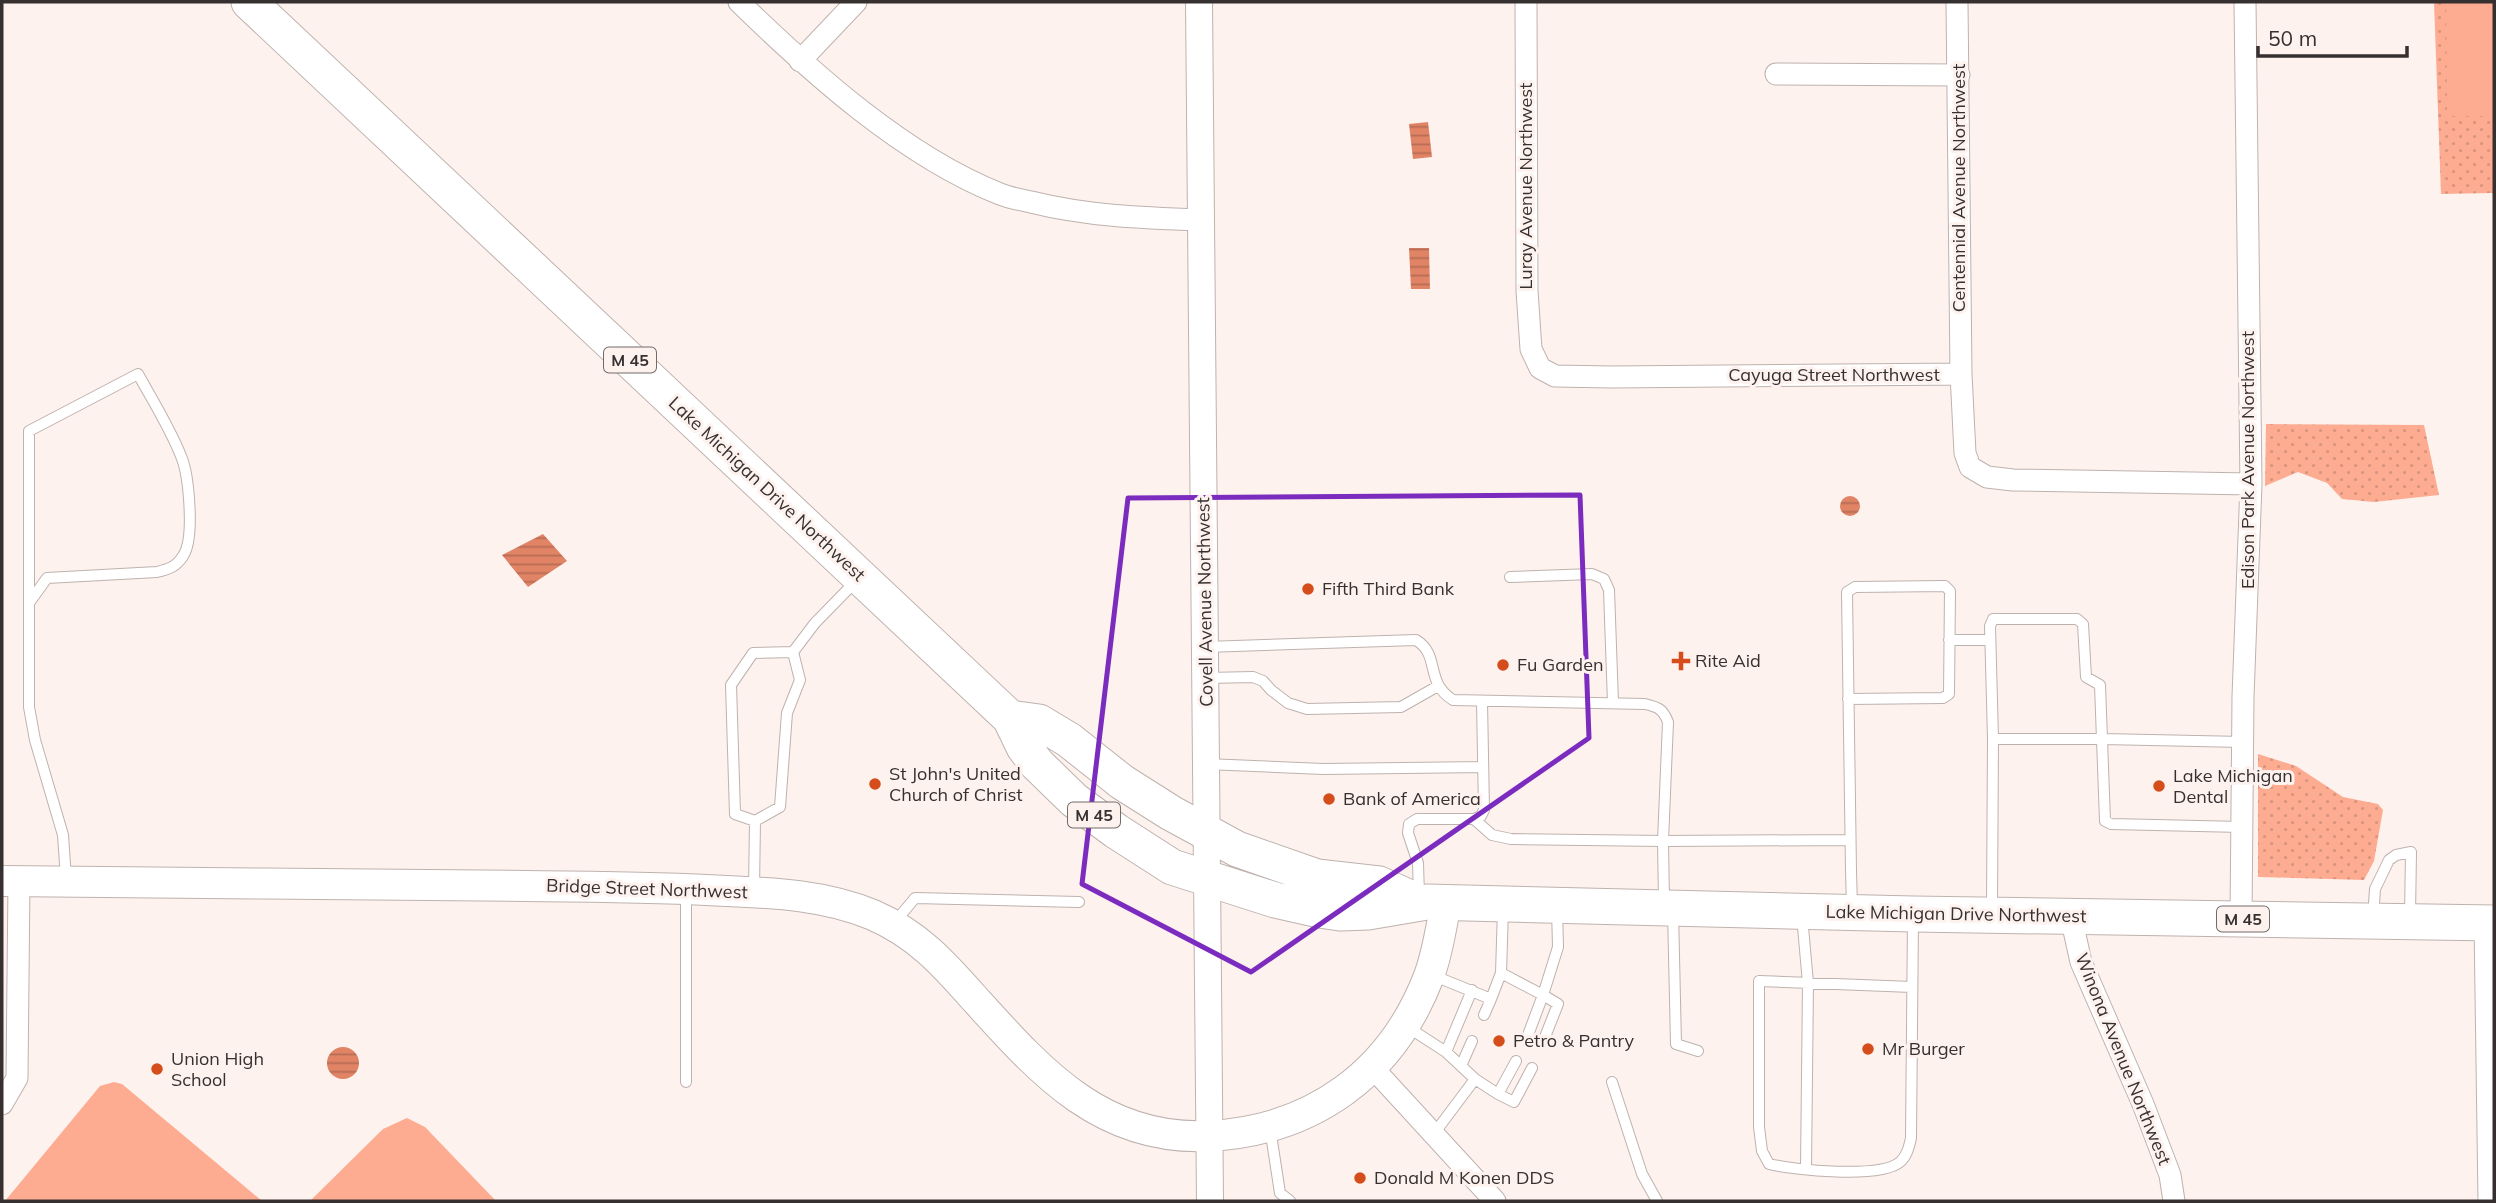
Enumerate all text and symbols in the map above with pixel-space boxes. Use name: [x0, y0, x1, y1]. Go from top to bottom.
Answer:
scale bar: [2258, 14, 2407, 58]
text: 50 m: [2268, 25, 2317, 51]
street label: Centennial Avenue Northwest: [1947, 64, 1970, 312]
street label: Luray Avenue Northwest: [1514, 83, 1537, 289]
street label: Edison Park Avenue Northwest: [2236, 331, 2259, 589]
road number: M 45: [604, 348, 656, 372]
street label: Cayuga Street Northwest: [1728, 363, 1940, 386]
street label: Lake Michigan Drive Northwest: [664, 391, 870, 586]
street label: Covell Avenue Northwest: [1191, 497, 1218, 707]
place label: Fifth Third Bank: [1322, 577, 1455, 600]
marker: Fifth Third Bank: [1300, 581, 1316, 597]
place label: Rite Aid: [1695, 649, 1761, 672]
place label: Fu Garden: [1517, 653, 1604, 676]
marker: Rite Aid: [1673, 653, 1689, 669]
marker: Fu Garden: [1495, 657, 1511, 673]
place label: St John's United Church of Christ: [889, 762, 1023, 806]
place label: Lake Michigan Dental: [2173, 764, 2293, 808]
marker: St John's United Church of Christ: [867, 776, 883, 792]
marker: Lake Michigan Dental: [2151, 778, 2167, 794]
place label: Bank of America: [1343, 787, 1481, 810]
marker: Bank of America: [1321, 791, 1337, 807]
road number: M 45: [1068, 802, 1120, 828]
street label: Bridge Street Northwest: [546, 873, 748, 904]
street label: Lake Michigan Drive Northwest: [1826, 900, 2087, 927]
road number: M 45: [2217, 906, 2269, 931]
street label: Winona Avenue Northwest: [2070, 950, 2177, 1168]
place label: Petro & Pantry: [1513, 1029, 1635, 1052]
marker: Petro & Pantry: [1491, 1033, 1507, 1049]
place label: Mr Burger: [1882, 1037, 1965, 1060]
marker: Mr Burger: [1860, 1041, 1876, 1057]
place label: Union High School: [171, 1047, 264, 1091]
marker: Union High School: [149, 1061, 165, 1077]
place label: Donald M Konen DDS: [1374, 1166, 1554, 1189]
marker: Donald M Konen DDS: [1352, 1170, 1368, 1186]

